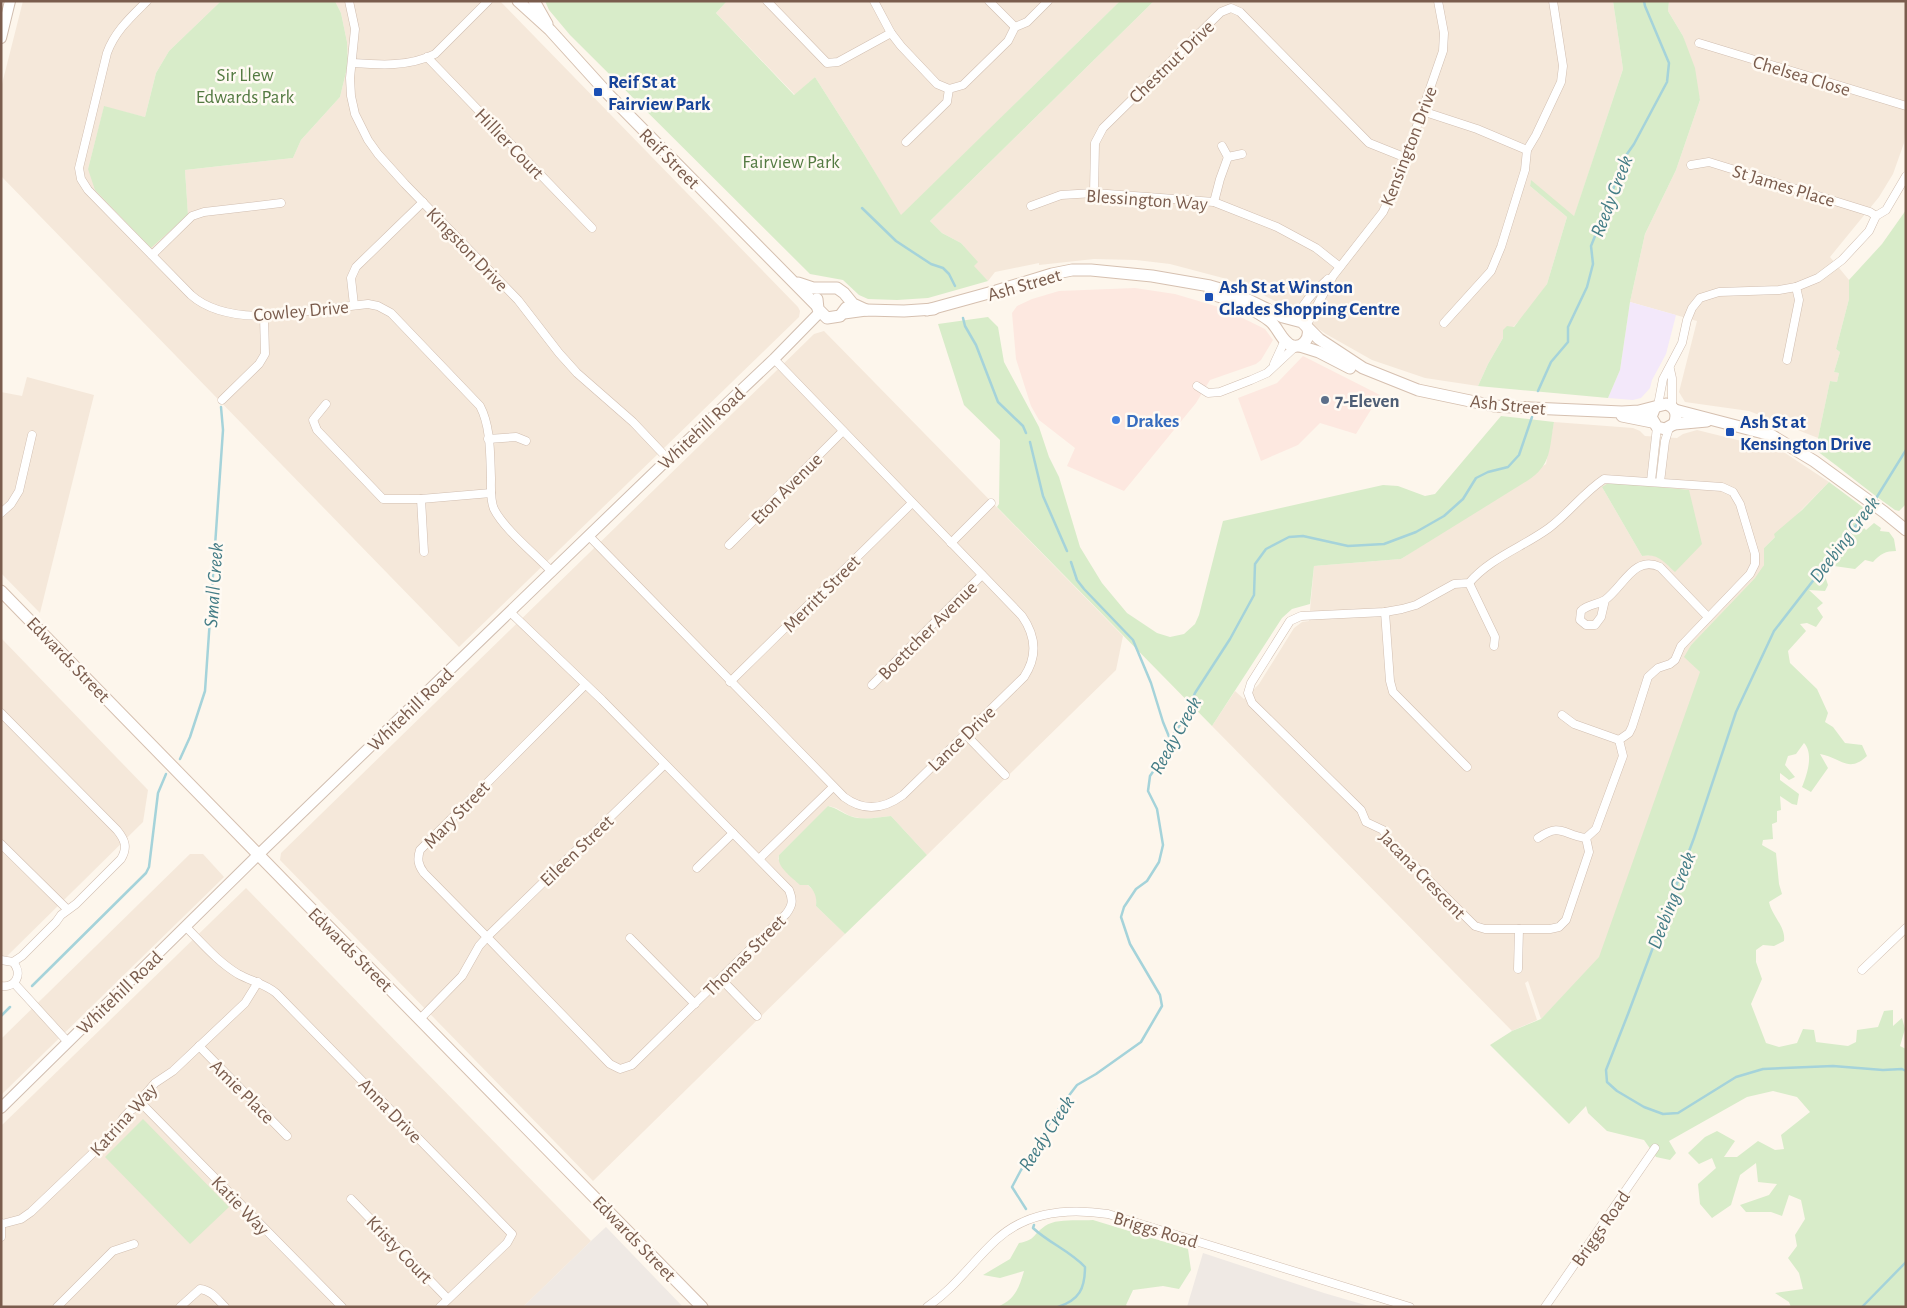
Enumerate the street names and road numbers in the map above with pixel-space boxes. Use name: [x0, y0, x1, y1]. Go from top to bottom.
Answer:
street label: Chestnut Drive: [1126, 17, 1218, 107]
street label: Chelsea Close: [1751, 53, 1852, 100]
street label: Kensington Drive: [1378, 84, 1441, 209]
street label: Hillier Court: [471, 105, 547, 183]
street label: Reif Street: [635, 125, 703, 193]
street label: St James Place: [1730, 162, 1837, 211]
street label: Blessington Way: [1085, 187, 1208, 214]
street label: Kingston Drive: [422, 204, 511, 296]
street label: Ash Street: [985, 266, 1063, 305]
street label: Cowley Drive: [253, 298, 350, 325]
street label: Whitehill Road: [655, 384, 749, 474]
street label: Ash Street: [1469, 392, 1547, 419]
street label: Eton Avenue: [748, 450, 826, 528]
street label: Merritt Street: [780, 552, 864, 636]
street label: Boettcher Avenue: [875, 578, 981, 684]
street label: Edwards Street: [23, 614, 113, 706]
street label: Whitehill Road: [365, 665, 458, 755]
street label: Lance Drive: [925, 703, 999, 775]
street label: Mary Street: [420, 778, 494, 852]
street label: Eileen Street: [537, 812, 617, 890]
street label: Jacana Crescent: [1375, 827, 1469, 923]
street label: Edwards Street: [304, 904, 396, 996]
street label: Thomas Street: [701, 912, 790, 1001]
street label: Whitehill Road: [74, 948, 167, 1038]
street label: Amie Place: [206, 1056, 278, 1128]
street label: Anna Drive: [355, 1075, 425, 1147]
street label: Katrina Way: [87, 1080, 161, 1160]
street label: Katie Way: [207, 1173, 273, 1239]
street label: Briggs Road: [1568, 1188, 1634, 1270]
street label: Edwards Street: [589, 1193, 679, 1285]
street label: Briggs Road: [1111, 1209, 1200, 1252]
street label: Kristy Court: [362, 1213, 436, 1288]

